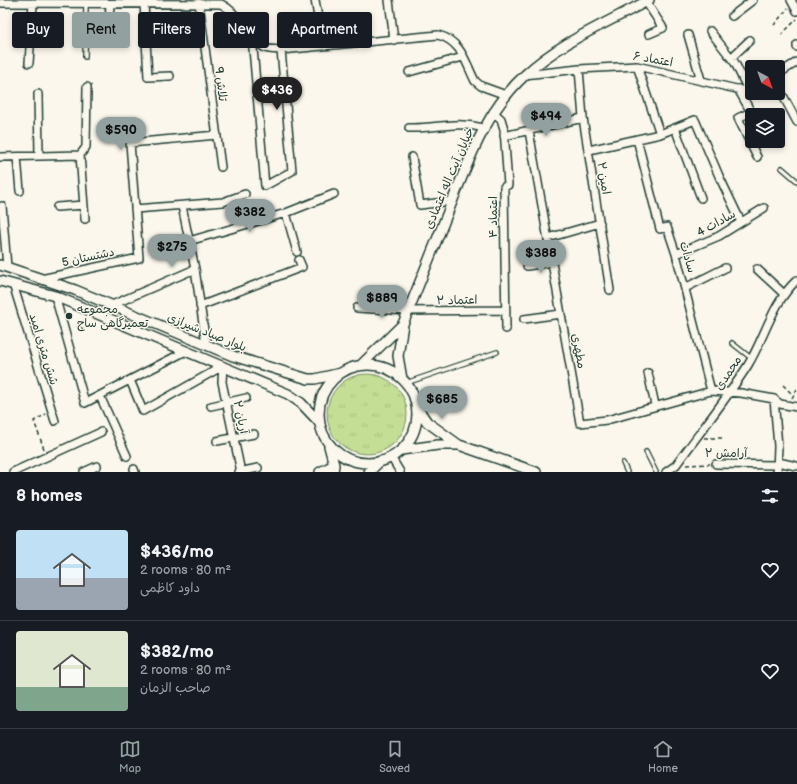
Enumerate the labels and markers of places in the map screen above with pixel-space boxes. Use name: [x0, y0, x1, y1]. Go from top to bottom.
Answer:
pin: $436: [253, 77, 301, 111]
pin: $494: [522, 103, 570, 137]
pin: $590: [97, 117, 145, 151]
pin: $382: [226, 199, 274, 233]
pin: $275: [148, 234, 196, 268]
pin: $388: [517, 240, 565, 274]
pin: $889: [358, 285, 406, 319]
place label: مجموعه تعمیرگاهی ساچ: [77, 302, 149, 332]
marker: مجموعه تعمیرگاهی ساچ: [64, 311, 74, 321]
pin: $685: [418, 386, 466, 420]

